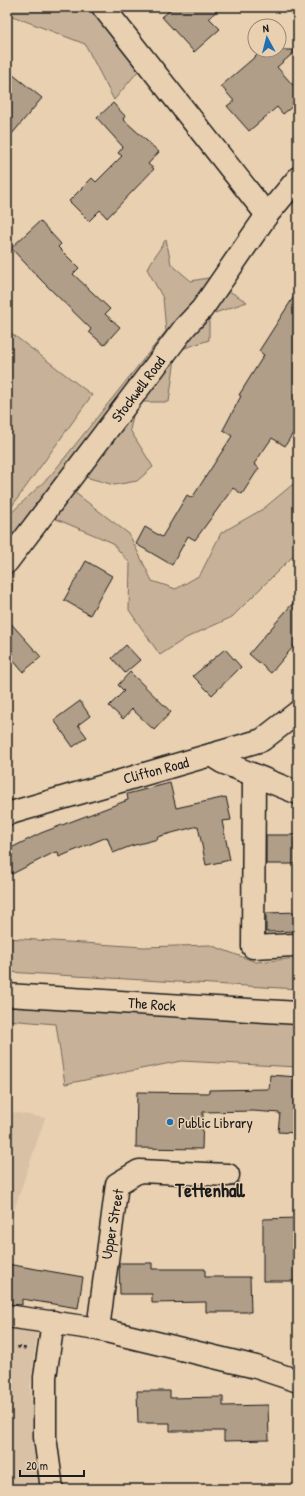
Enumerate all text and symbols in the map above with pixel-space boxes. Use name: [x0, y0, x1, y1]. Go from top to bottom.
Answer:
north arrow: [247, 18, 287, 58]
text: N: [262, 21, 270, 35]
street label: Stockwell Road: [106, 352, 170, 426]
street label: Clifton Road: [121, 751, 191, 789]
street label: The Rock: [128, 992, 176, 1016]
place label: Public Library: [178, 1112, 253, 1133]
marker: Public Library: [165, 1117, 175, 1127]
district label: Tettenhall: [174, 1177, 245, 1203]
street label: Upper Street: [95, 1186, 129, 1261]
scale bar: [20, 1452, 84, 1478]
text: 20 m: [26, 1457, 48, 1474]

